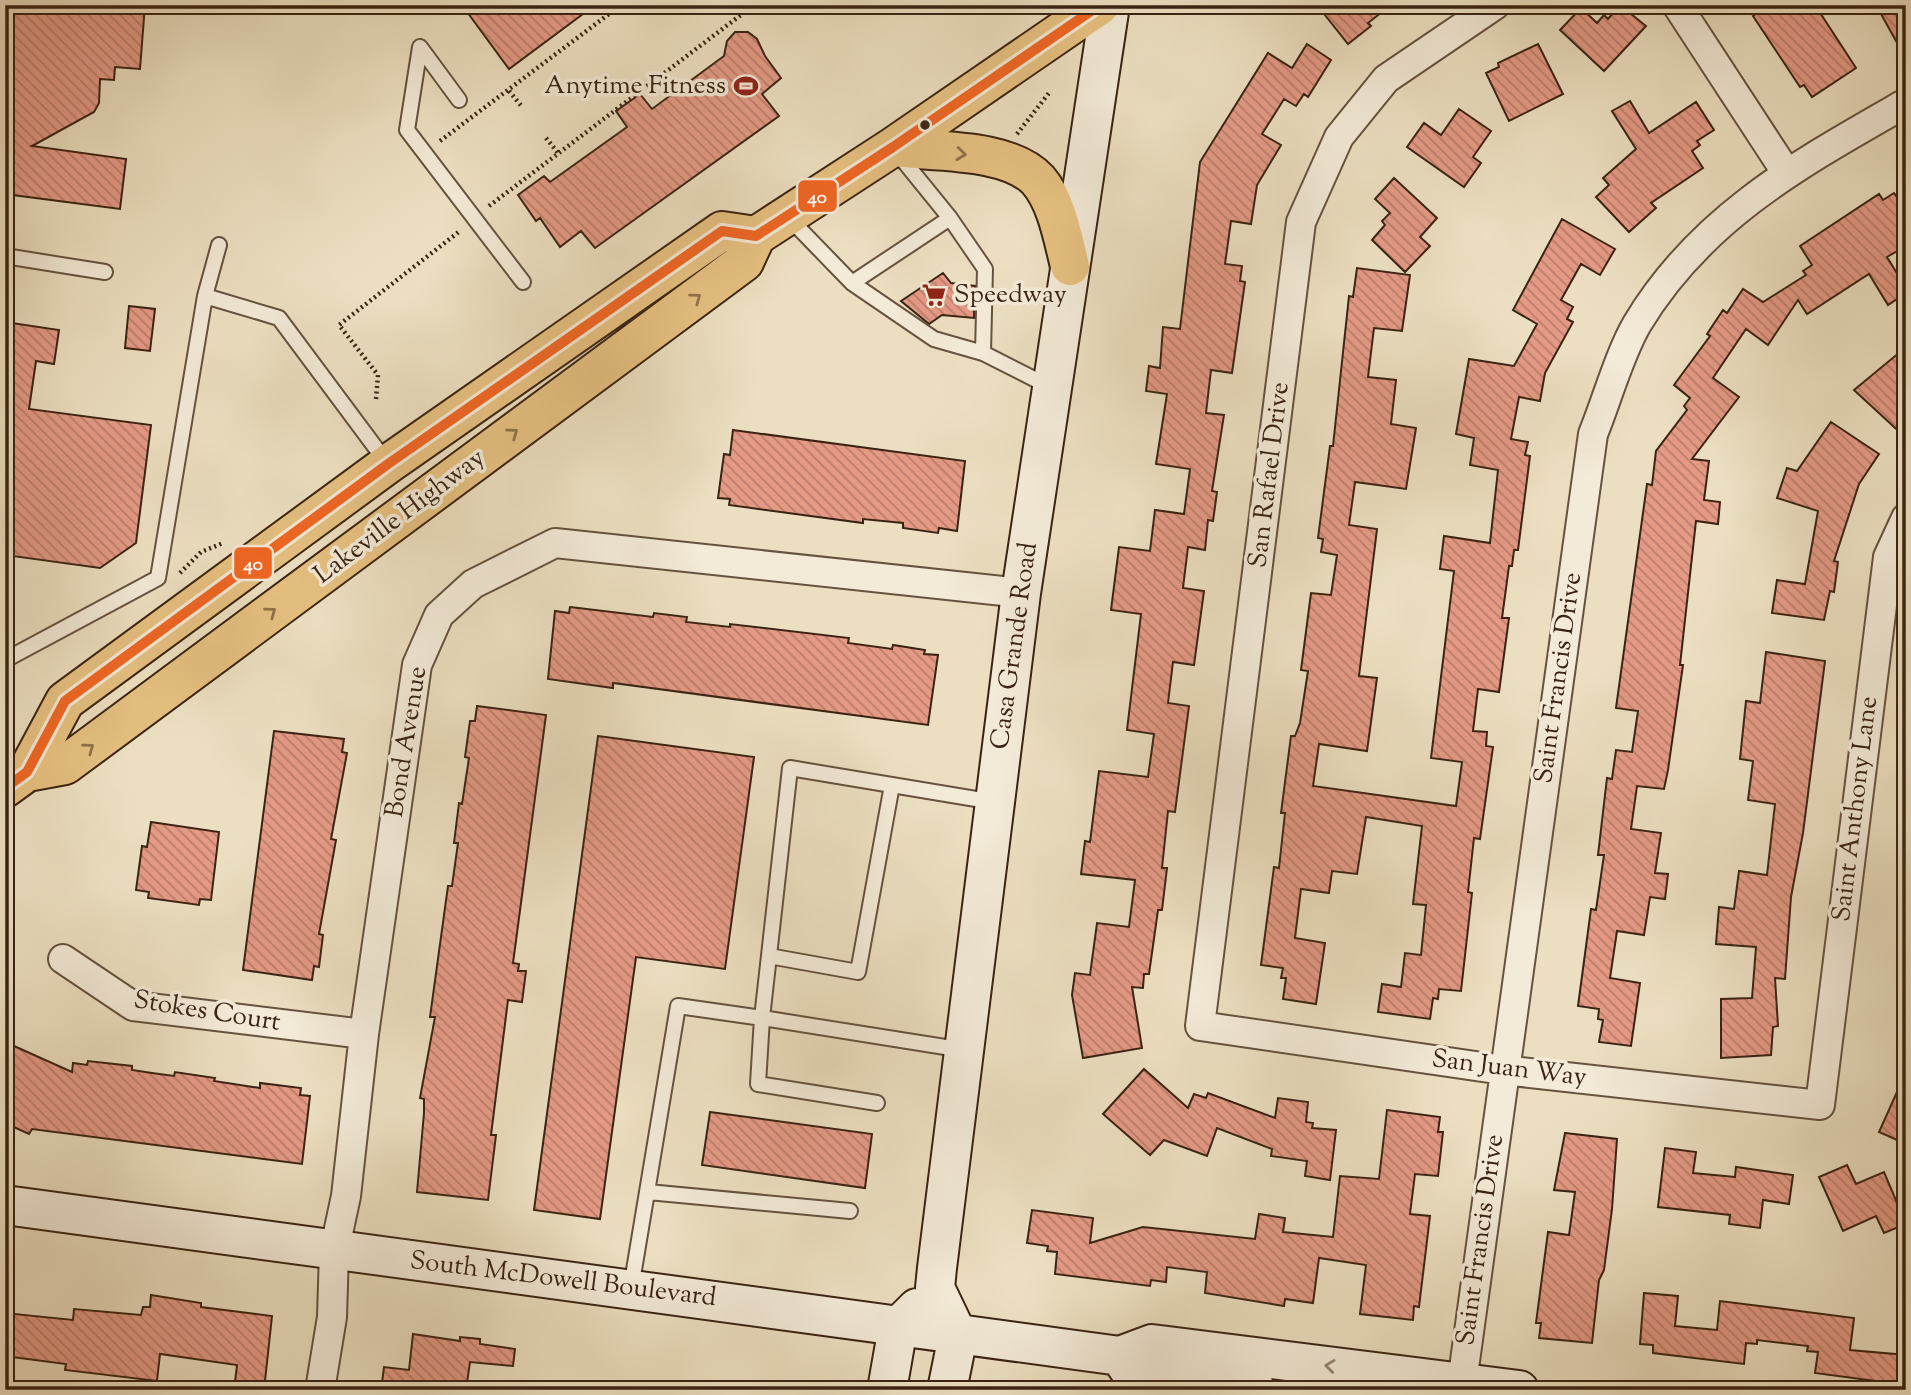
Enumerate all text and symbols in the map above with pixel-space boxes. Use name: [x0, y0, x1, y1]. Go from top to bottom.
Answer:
place label: Anytime Fitness: [544, 68, 726, 105]
sports icon: Anytime Fitness: [732, 72, 760, 100]
unlabelled marker: [918, 118, 932, 132]
one-way arrow: [956, 146, 967, 161]
line badge: 40: [797, 179, 838, 213]
text: 40: [806, 185, 827, 212]
place label: Speedway: [954, 277, 1067, 314]
supermarket icon: Speedway: [920, 281, 948, 309]
one-way arrow: [688, 294, 701, 306]
street label: San Rafael Drive: [1240, 380, 1300, 570]
one-way arrow: [505, 429, 518, 441]
street label: Lakeville Highway: [307, 440, 493, 594]
street label: Casa Grande Road: [982, 540, 1048, 752]
line badge: 40: [233, 546, 273, 580]
text: 40: [242, 552, 263, 579]
street label: Saint Francis Drive: [1526, 570, 1592, 786]
one-way arrow: [263, 608, 276, 620]
street label: Bond Avenue: [377, 664, 437, 820]
street label: Saint Anthony Lane: [1824, 694, 1888, 924]
one-way arrow: [81, 744, 94, 756]
street label: Stokes Court: [131, 982, 283, 1042]
street label: San Juan Way: [1429, 1041, 1589, 1097]
street label: Saint Francis Drive: [1448, 1132, 1514, 1348]
street label: South McDowell Boulevard: [408, 1243, 719, 1317]
one-way arrow: [1324, 1358, 1336, 1373]

